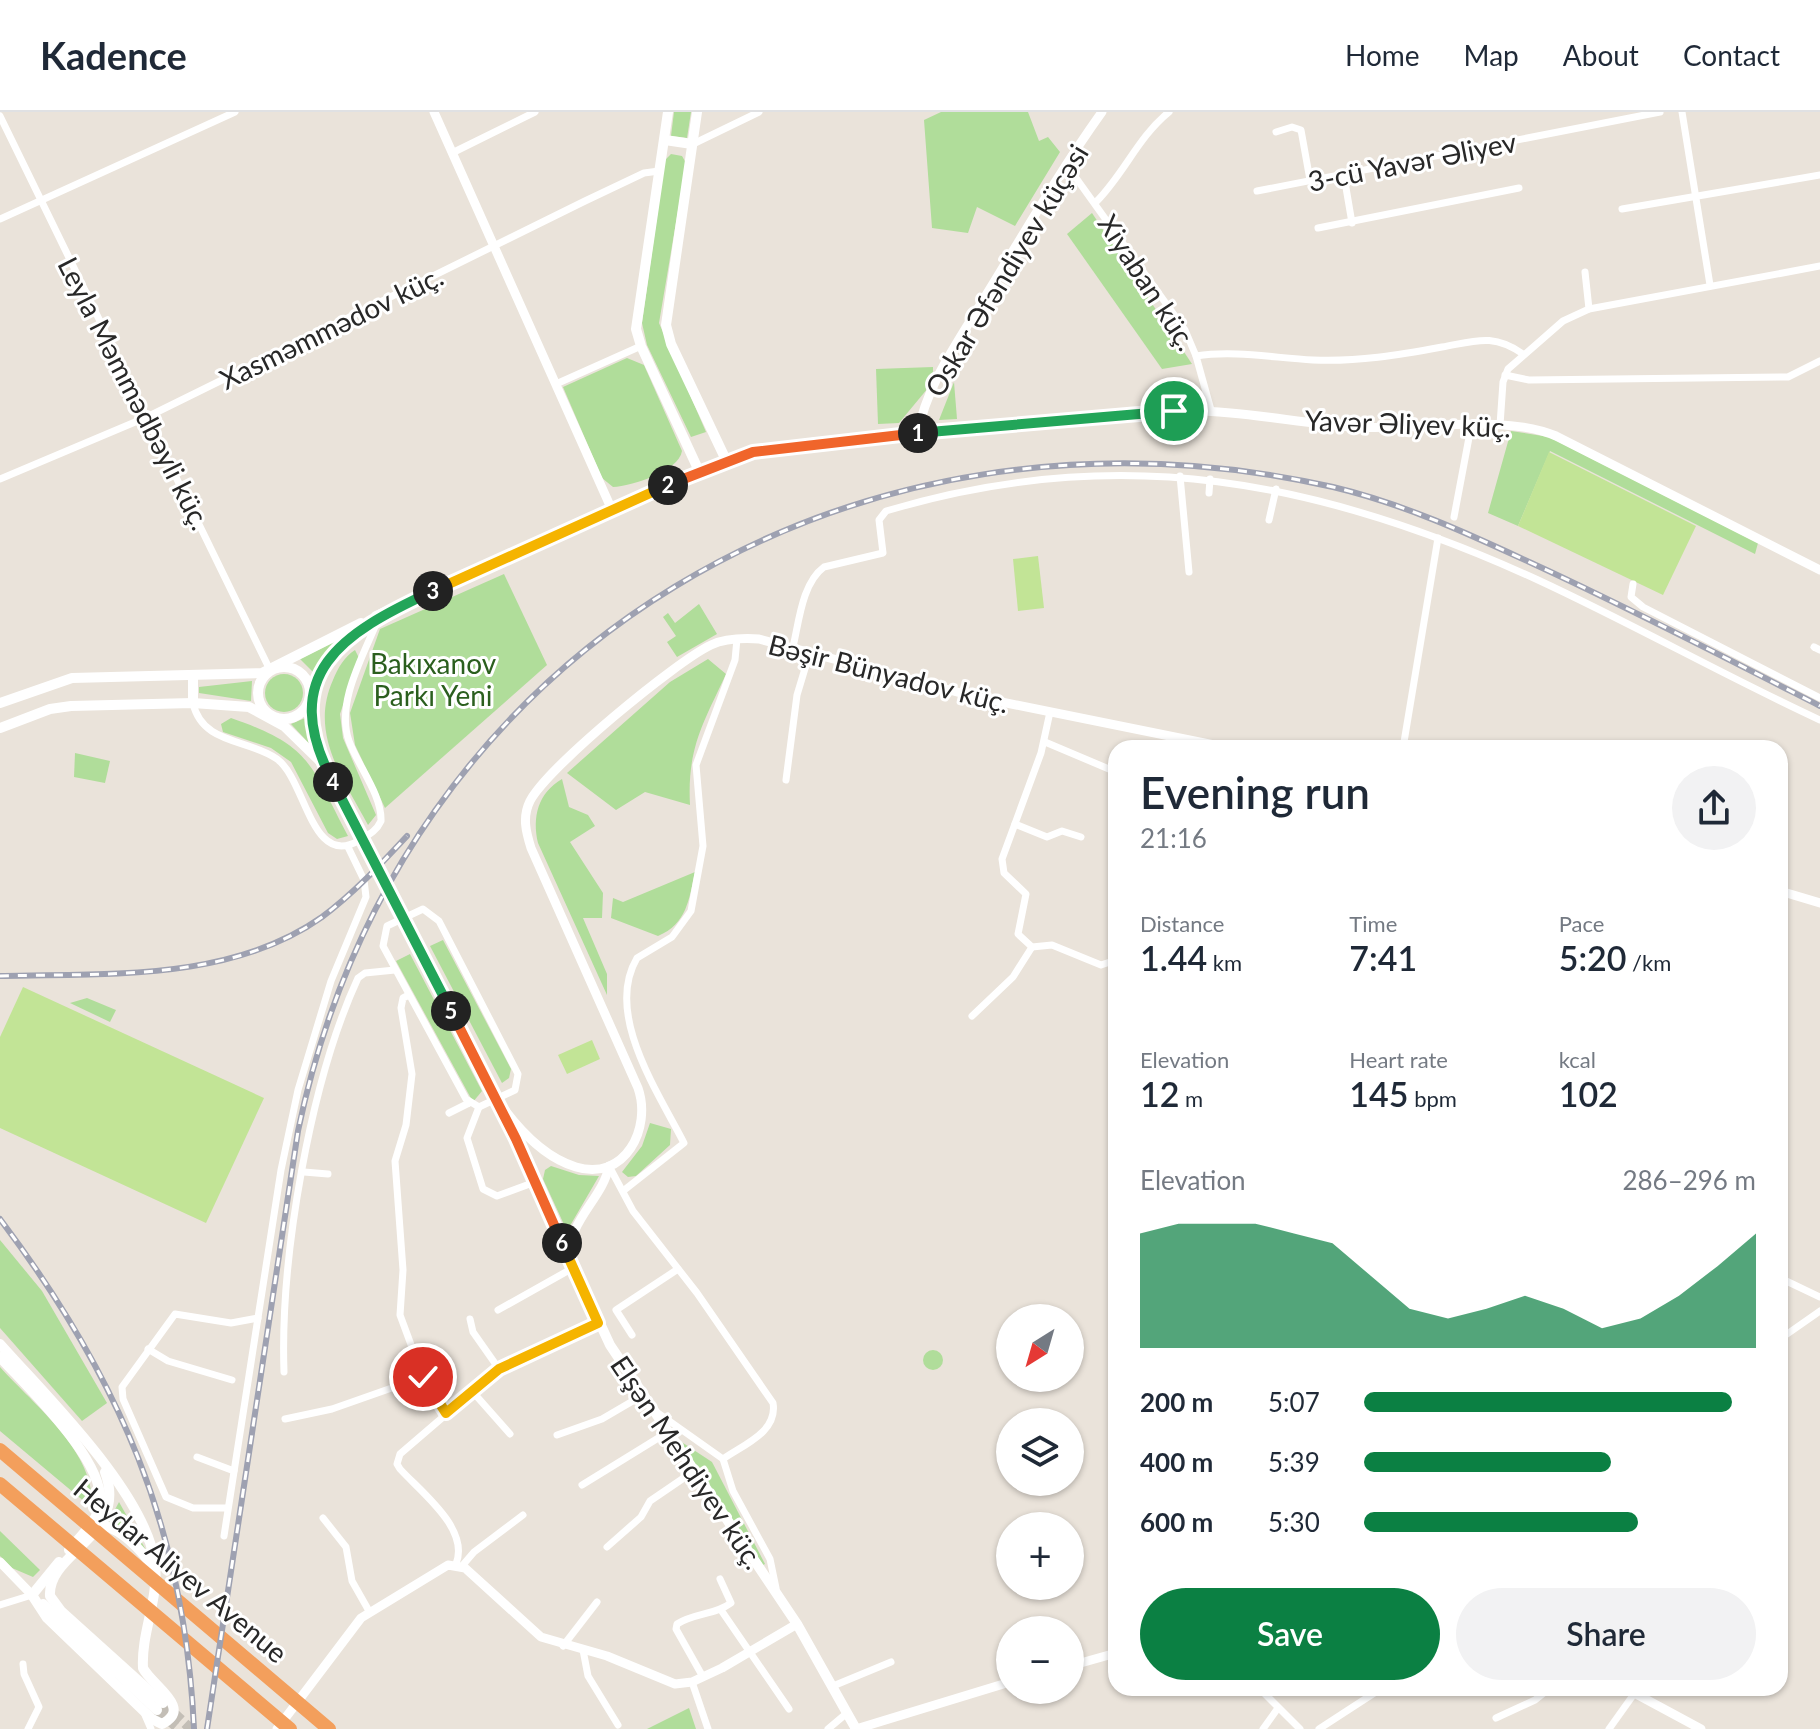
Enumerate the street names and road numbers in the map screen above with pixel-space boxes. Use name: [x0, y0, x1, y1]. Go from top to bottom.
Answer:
street label: 3-cü Yavər Əliyev: [1305, 124, 1520, 198]
street label: Oskar Əfəndiyev küçəsi: [917, 138, 1095, 402]
street label: Xiyaban küç.: [1091, 208, 1205, 356]
street label: Leyla Məmmədbəyli küç.: [51, 251, 219, 535]
street label: Xasməmmədov küç.: [214, 258, 448, 396]
street label: Yavər Əliyev küç.: [1304, 402, 1512, 444]
street label: Bəşir Bünyadov küç.: [765, 627, 1013, 719]
street label: Elşən Mehdiyev küç.: [604, 1349, 772, 1575]
street label: Heydar Aliyev Avenue: [67, 1471, 295, 1669]

